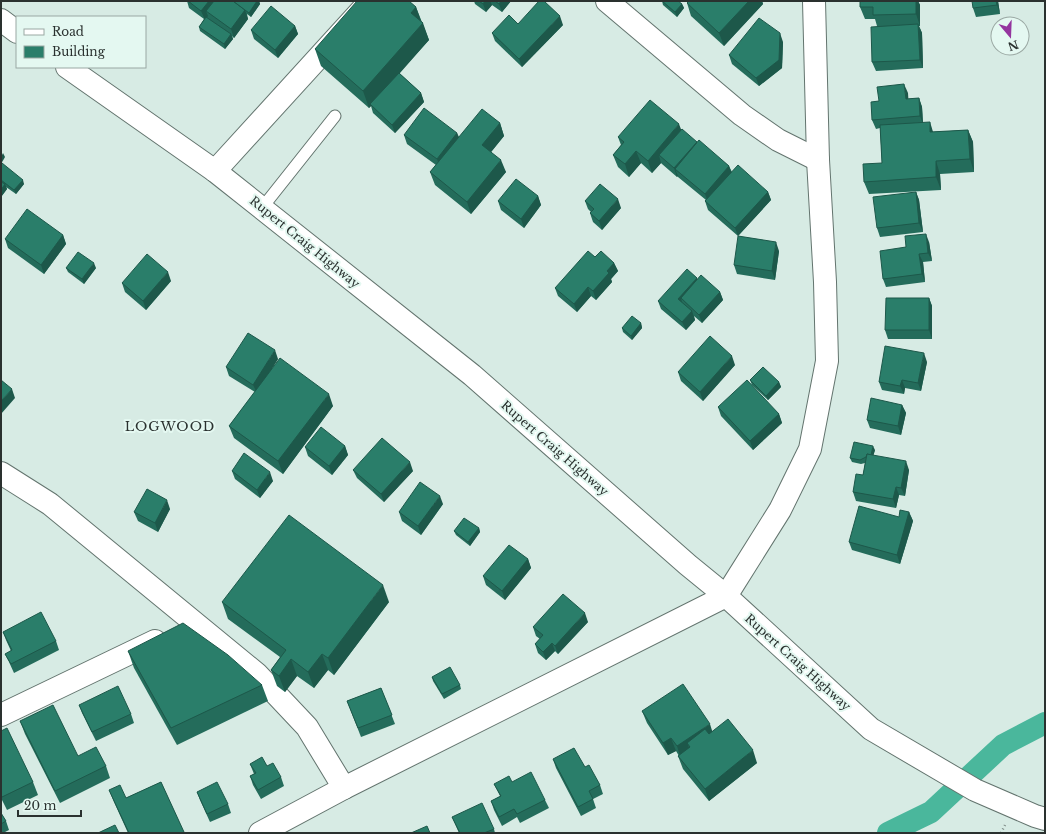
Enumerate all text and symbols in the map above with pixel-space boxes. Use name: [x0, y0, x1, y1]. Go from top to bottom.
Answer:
legend: [16, 16, 146, 68]
north arrow: [990, 16, 1030, 56]
text: Road: [52, 24, 84, 39]
text: N: [1005, 37, 1020, 54]
text: Building: [52, 44, 106, 59]
street label: Rupert Craig Highway: [247, 193, 363, 291]
street label: Rupert Craig Highway: [498, 397, 612, 499]
district label: LOGWOOD: [125, 418, 215, 435]
street label: Rupert Craig Highway: [742, 610, 854, 714]
scale bar: [18, 792, 81, 818]
text: 20 m: [24, 798, 56, 813]

